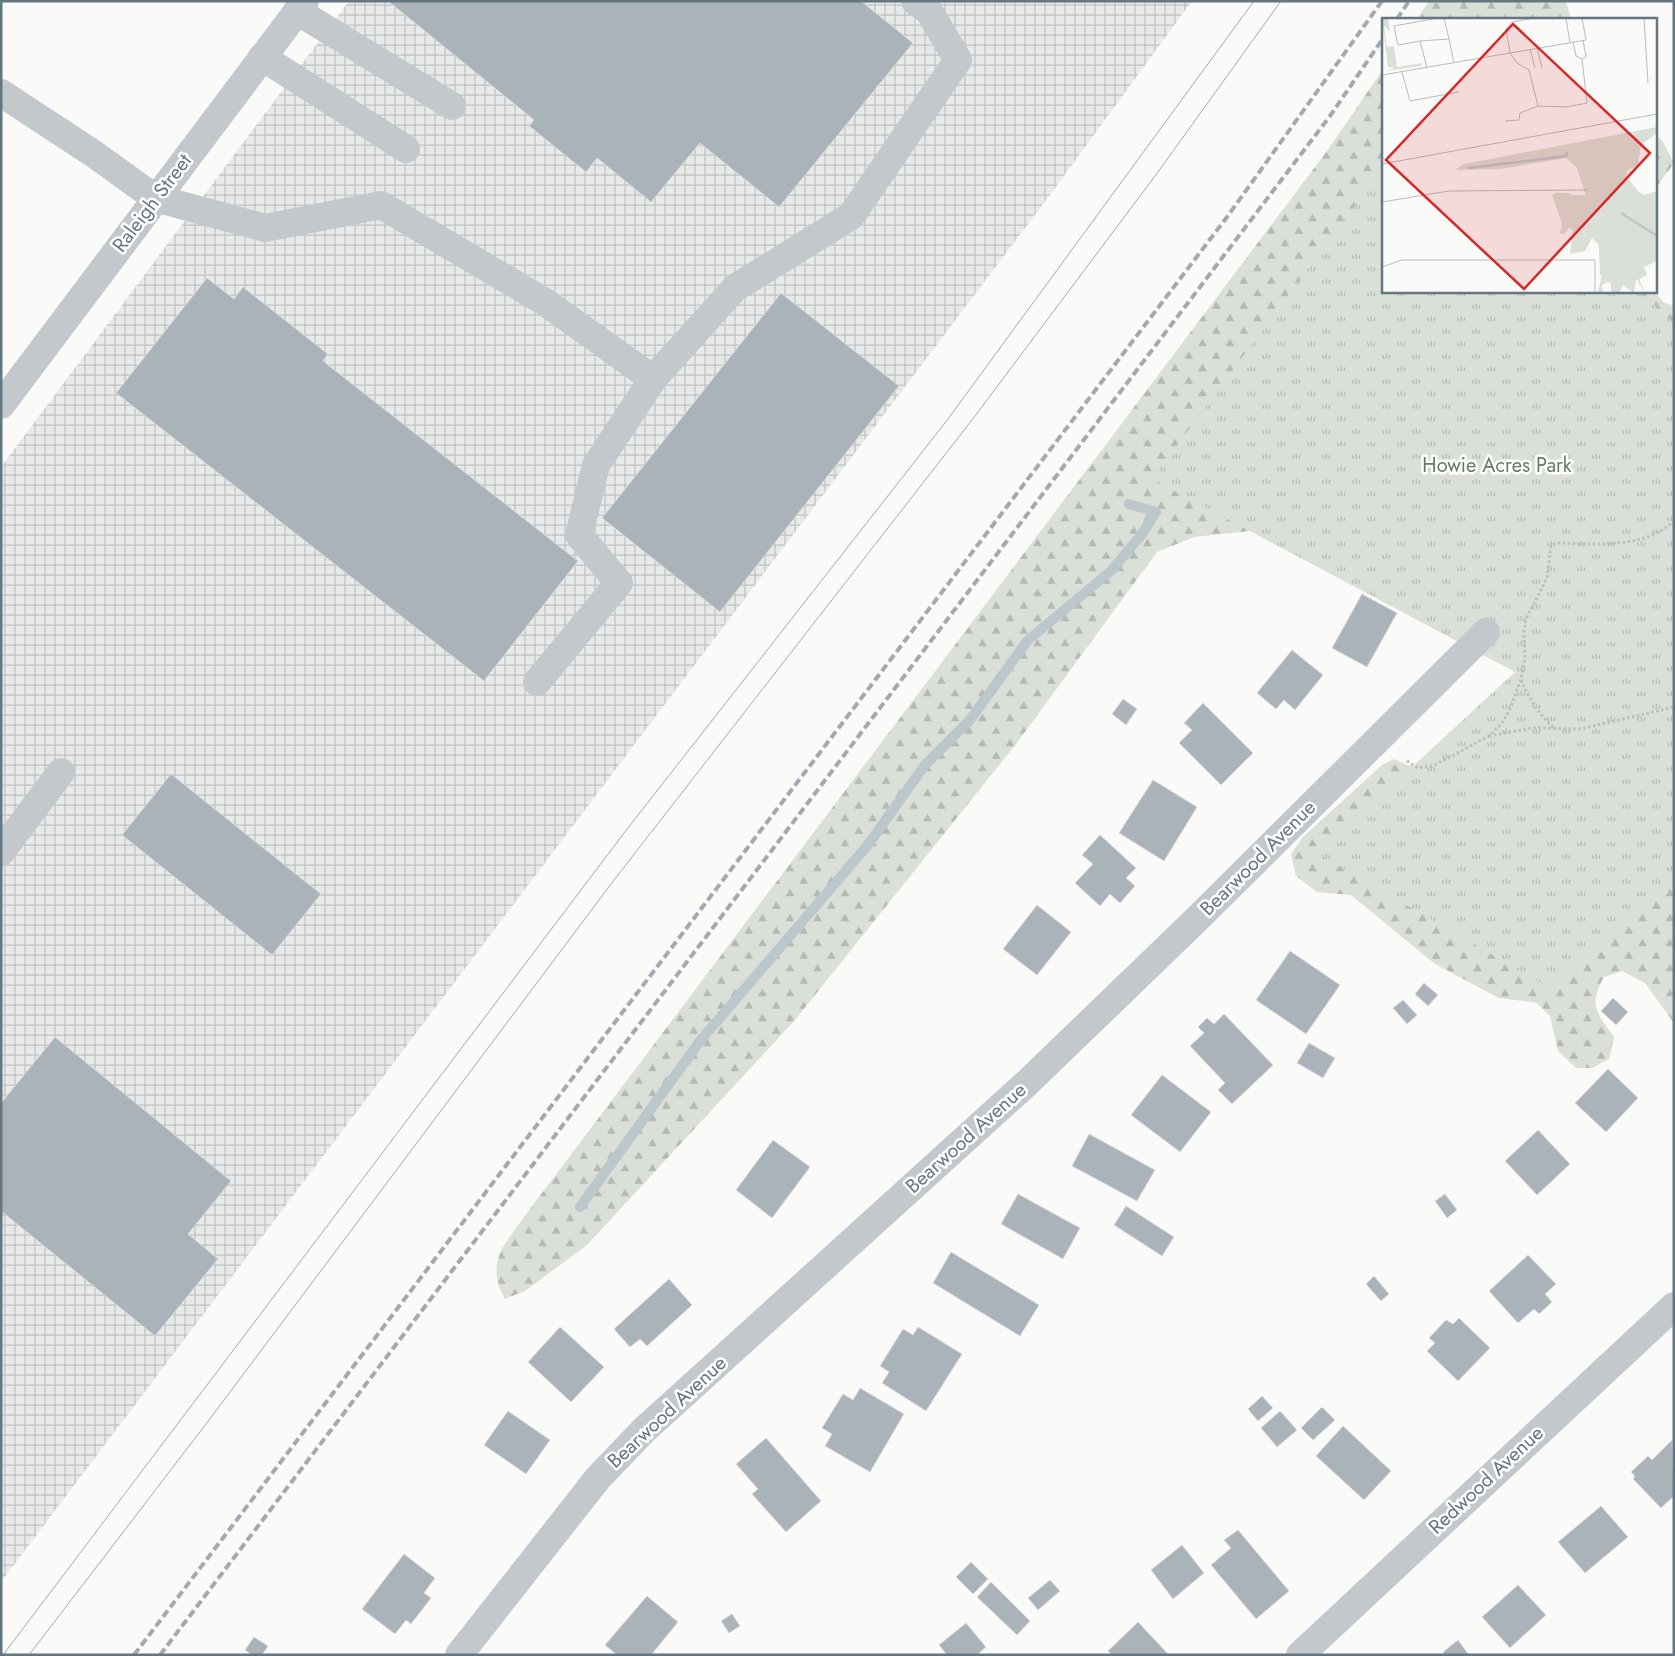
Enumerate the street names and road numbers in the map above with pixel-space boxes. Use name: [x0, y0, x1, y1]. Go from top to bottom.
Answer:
street label: Raleigh Street: [105, 148, 199, 258]
street label: Bearwood Avenue: [1194, 794, 1322, 922]
street label: Bearwood Avenue: [899, 1076, 1033, 1200]
street label: Bearwood Avenue: [601, 1349, 733, 1475]
street label: Redwood Avenue: [1422, 1419, 1550, 1541]

